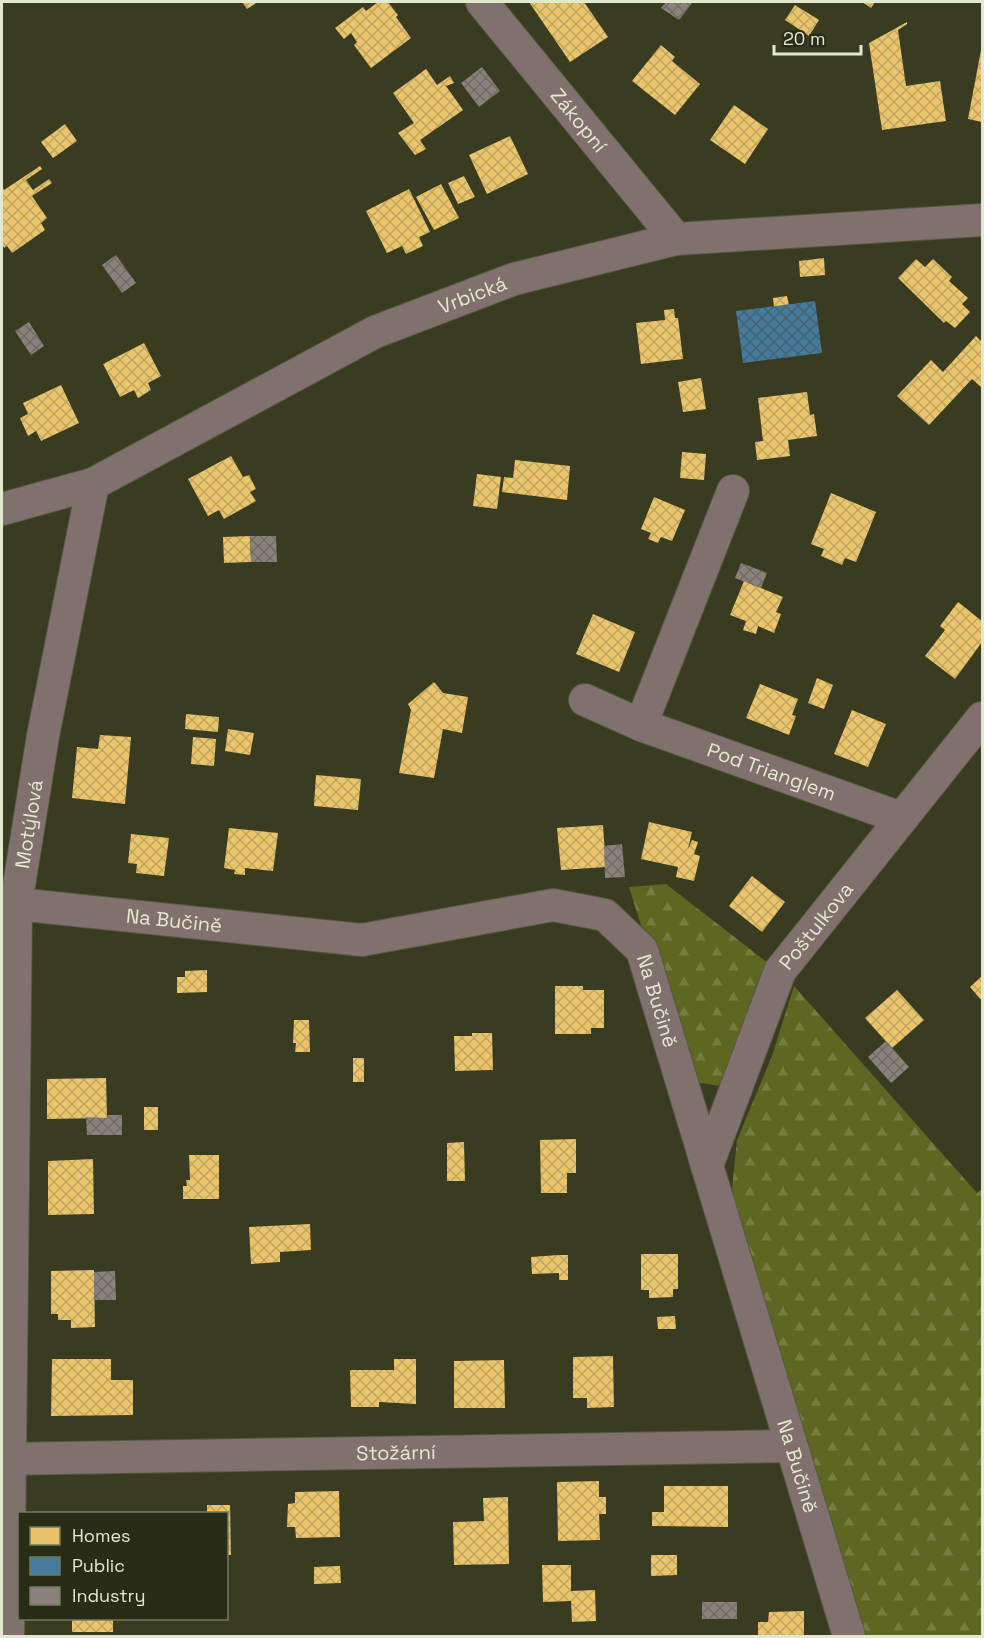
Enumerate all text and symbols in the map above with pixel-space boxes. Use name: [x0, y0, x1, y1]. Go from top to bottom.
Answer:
scale bar: [774, 18, 861, 56]
text: 20 m: [783, 27, 826, 50]
street label: Zákopní: [545, 83, 613, 158]
street label: Vrbická: [434, 270, 511, 320]
street label: Pod Trianglem: [704, 737, 839, 807]
street label: Motýlová: [9, 778, 49, 870]
street label: Poštulkova: [773, 877, 859, 975]
street label: Na Bučině: [125, 903, 223, 938]
street label: Na Bučině: [631, 951, 684, 1051]
street label: Na Bučině: [771, 1416, 824, 1516]
street label: Stožární: [356, 1439, 436, 1466]
legend: [18, 1512, 228, 1620]
text: Homes: [72, 1524, 131, 1547]
text: Public: [72, 1554, 125, 1577]
text: Industry: [72, 1584, 145, 1607]

